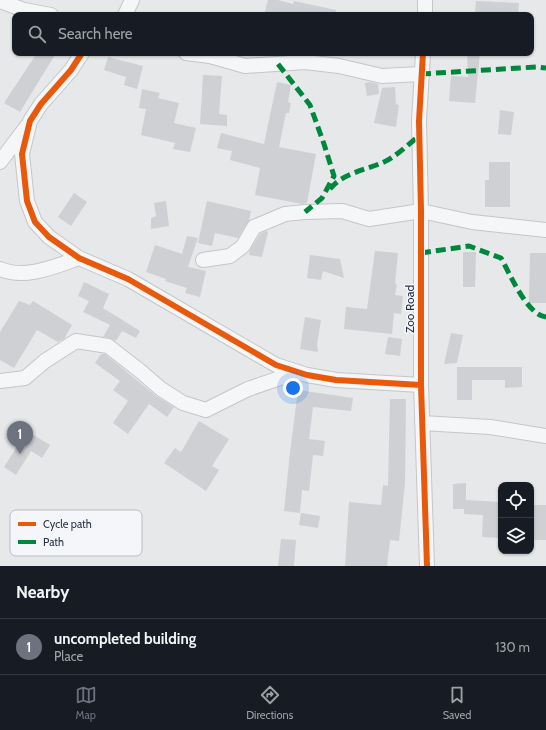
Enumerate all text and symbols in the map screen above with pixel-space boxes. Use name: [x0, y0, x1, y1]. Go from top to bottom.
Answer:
search box: [12, 12, 534, 56]
icon: search: [26, 23, 48, 45]
text: Search here: [58, 25, 133, 43]
street label: Zoo Road: [402, 285, 417, 333]
your location: [283, 378, 303, 398]
pin: 1: [7, 421, 33, 454]
map controls: [498, 482, 534, 554]
button: locate: [498, 482, 534, 518]
legend: [10, 510, 142, 556]
text: Cycle path: [43, 517, 92, 531]
button: layers: [498, 518, 534, 554]
text: Path: [43, 535, 64, 549]
text: Nearby: [16, 582, 69, 602]
text: uncompleted building: [54, 630, 196, 648]
text: 1: [27, 639, 31, 655]
text: 130 m: [495, 639, 530, 655]
text: Place: [54, 648, 83, 664]
tab: Map: [75, 684, 97, 722]
tab: Directions: [246, 684, 293, 722]
tab: Saved: [443, 684, 471, 722]

